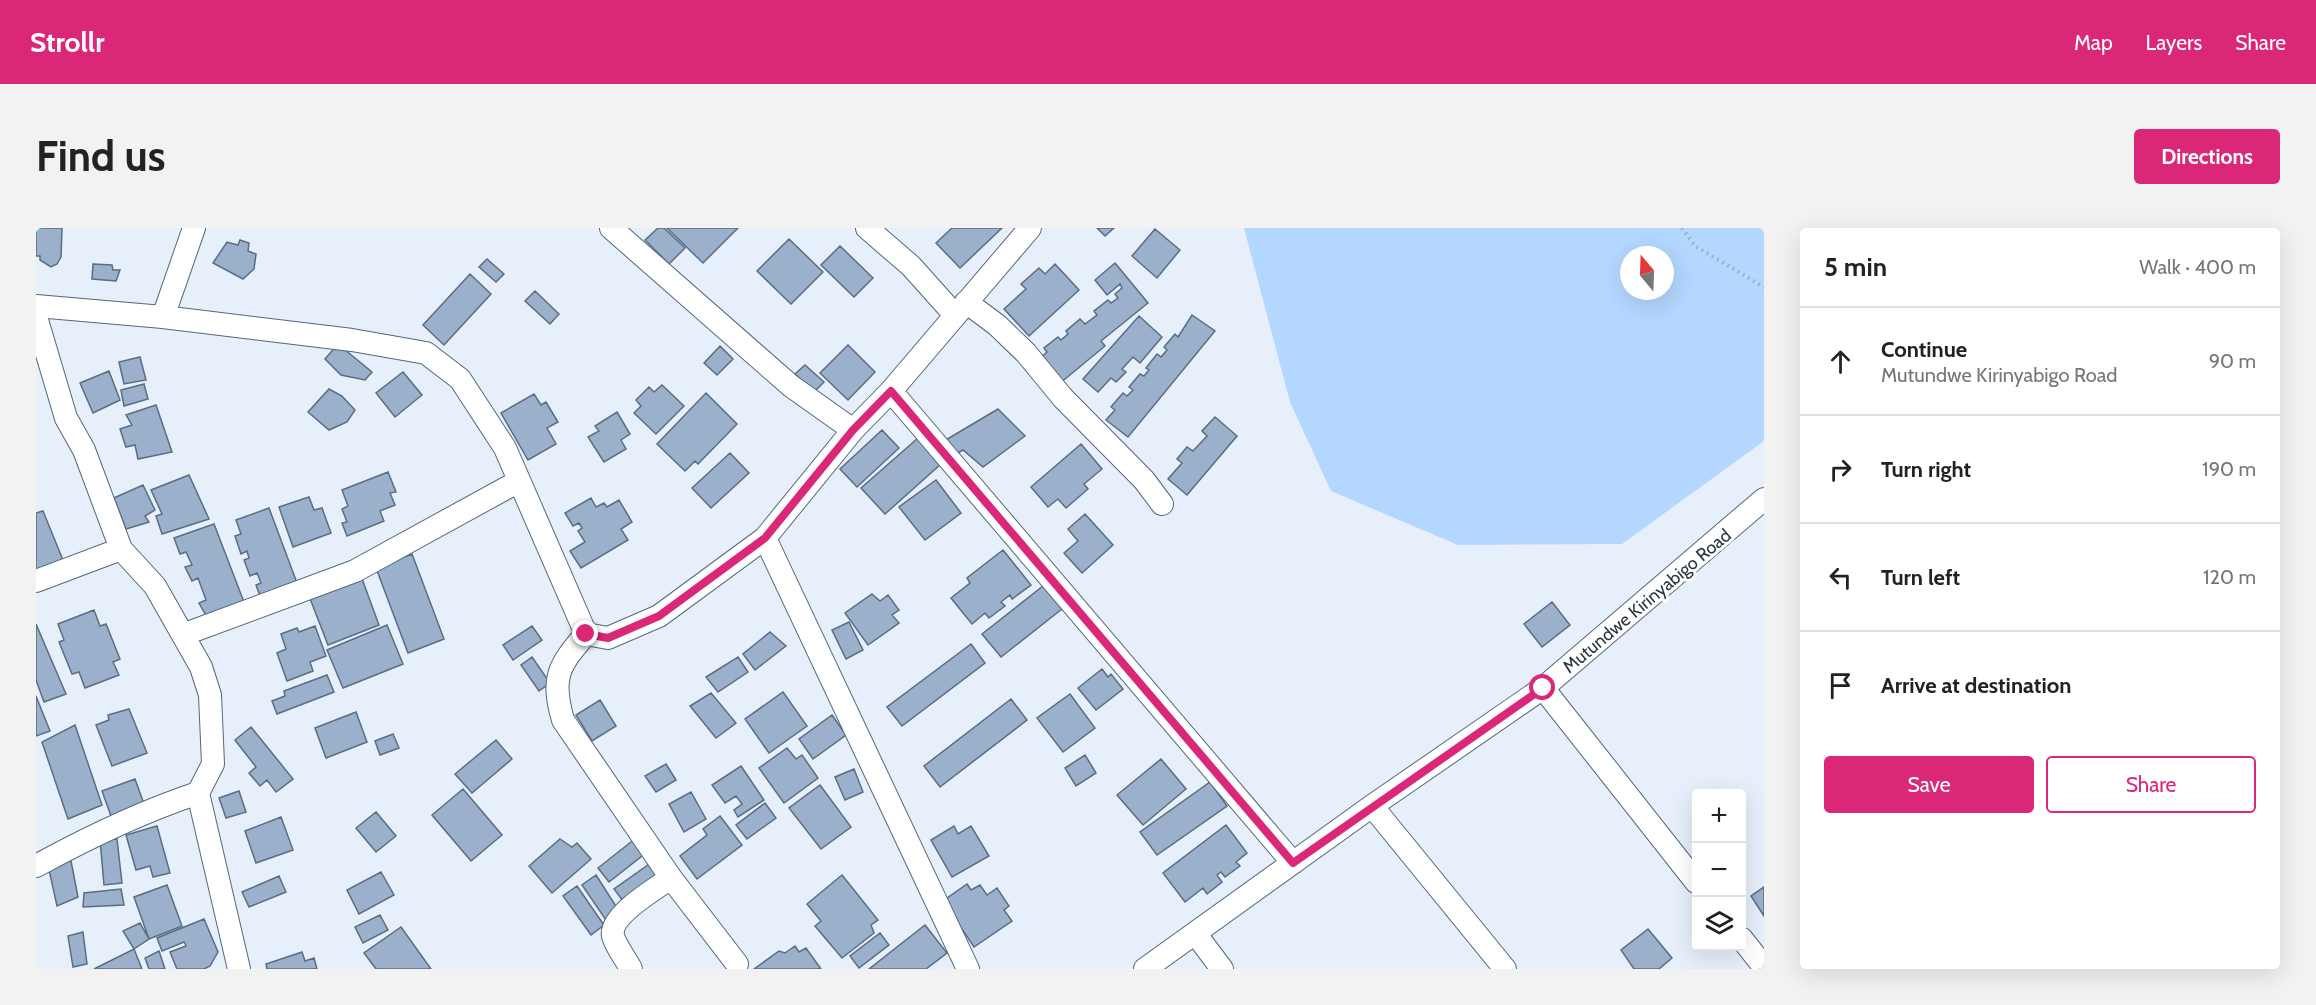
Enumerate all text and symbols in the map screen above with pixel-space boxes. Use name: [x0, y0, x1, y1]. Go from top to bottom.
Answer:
text: Strollr: [30, 25, 104, 59]
text: Map: [2074, 30, 2113, 55]
text: Layers: [2146, 30, 2202, 55]
text: Share: [2235, 30, 2286, 55]
button: Directions: [2134, 129, 2280, 184]
text: Find us: [36, 130, 165, 182]
north arrow: [1620, 246, 1674, 300]
text: 5 min: [1824, 251, 1887, 283]
text: Walk · 400 m: [2139, 255, 2256, 279]
text: Continue: [1881, 336, 1967, 363]
icon: ahead: [1824, 345, 1857, 378]
text: 90 m: [2209, 349, 2256, 373]
text: Mutundwe Kirinyabigo Road: [1881, 363, 2117, 387]
icon: right: [1824, 453, 1857, 486]
text: Turn right: [1881, 456, 1971, 483]
text: 190 m: [2202, 457, 2256, 481]
street label: Mutundwe Kirinyabigo Road: [1558, 524, 1736, 678]
icon: left: [1824, 561, 1857, 594]
text: Turn left: [1881, 564, 1960, 591]
text: 120 m: [2203, 565, 2256, 589]
route end: [572, 620, 598, 646]
icon: arrive: [1824, 669, 1857, 702]
text: Arrive at destination: [1881, 672, 2071, 699]
route start: [1529, 674, 1555, 700]
button: Save: [1824, 756, 2034, 813]
button: Share: [2046, 756, 2256, 813]
map controls: [1692, 789, 1746, 951]
button: +: [1692, 789, 1746, 843]
button: −: [1692, 843, 1746, 897]
button: layers: [1692, 897, 1746, 951]

